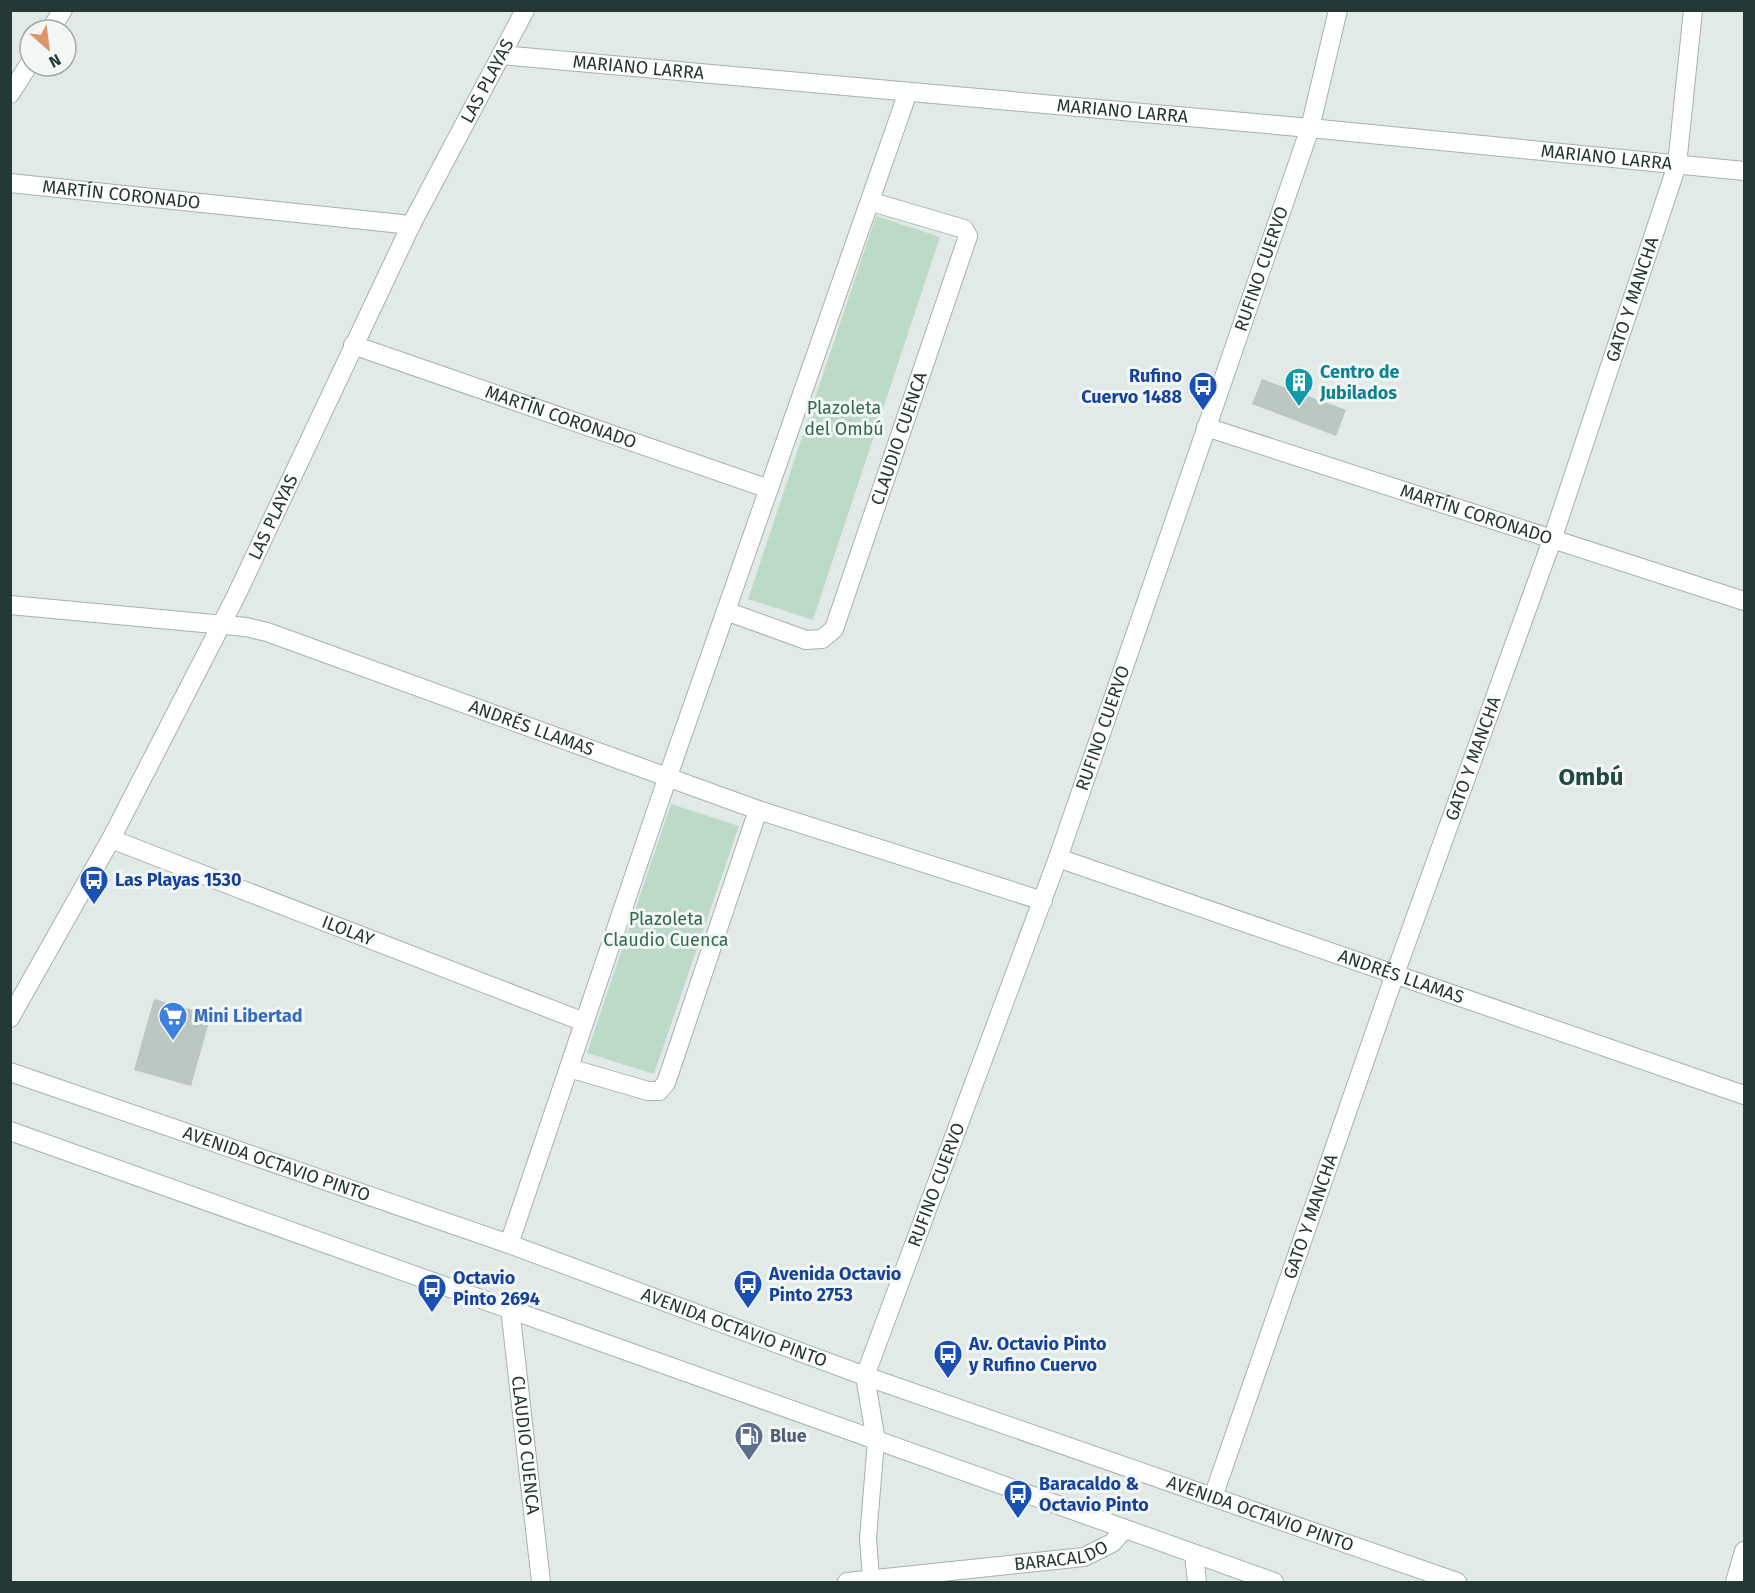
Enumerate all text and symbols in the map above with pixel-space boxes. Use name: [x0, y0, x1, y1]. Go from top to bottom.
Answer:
north arrow: [18, 18, 78, 78]
street label: LAS PLAYAS: [456, 35, 519, 127]
text: N: [46, 50, 64, 72]
street label: MARIANO LARRA: [572, 51, 706, 84]
street label: MARIANO LARRA: [1056, 94, 1190, 128]
street label: MARIANO LARRA: [1540, 140, 1674, 175]
street label: MARTÍN CORONADO: [41, 175, 201, 214]
street label: RUFINO CUERVO: [1230, 203, 1293, 334]
street label: GATO Y MANCHA: [1601, 233, 1664, 365]
place label: Centro de Jubilados: [1319, 361, 1400, 404]
place label: Rufino Cuervo 1488: [1081, 365, 1182, 408]
building icon: Centro de Jubilados: [1283, 366, 1315, 408]
street label: CLAUDIO CUENCA: [866, 368, 932, 508]
bus stop icon: Rufino Cuervo 1488: [1187, 370, 1219, 412]
street label: MARTÍN CORONADO: [482, 381, 639, 453]
park label: Plazoleta del Ombú: [804, 397, 884, 440]
street label: LAS PLAYAS: [244, 471, 303, 563]
street label: MARTÍN CORONADO: [1397, 480, 1555, 549]
street label: RUFINO CUERVO: [1071, 663, 1135, 794]
street label: GATO Y MANCHA: [1440, 693, 1506, 824]
street label: ANDRÉS LLAMAS: [466, 695, 597, 761]
district label: Ombú: [1559, 763, 1623, 791]
bus stop icon: Las Playas 1530: [78, 864, 110, 906]
place label: Las Playas 1530: [115, 869, 241, 891]
park label: Plazoleta Claudio Cuenca: [603, 908, 729, 951]
street label: ILOLAY: [319, 911, 377, 951]
street label: ANDRÉS LLAMAS: [1335, 945, 1467, 1008]
supermarket icon: Mini Libertad: [157, 1000, 189, 1042]
place label: Mini Libertad: [194, 1005, 303, 1027]
street label: RUFINO CUERVO: [903, 1120, 969, 1250]
street label: AVENIDA OCTAVIO PINTO: [180, 1121, 373, 1206]
street label: GATO Y MANCHA: [1279, 1151, 1343, 1282]
place label: Avenida Octavio Pinto 2753: [768, 1263, 901, 1306]
place label: Octavio Pinto 2694: [453, 1267, 540, 1310]
bus stop icon: Avenida Octavio Pinto 2753: [732, 1268, 764, 1310]
bus stop icon: Octavio Pinto 2694: [416, 1272, 448, 1314]
street label: AVENIDA OCTAVIO PINTO: [638, 1283, 830, 1372]
place label: Av. Octavio Pinto y Rufino Cuervo: [968, 1333, 1107, 1376]
bus stop icon: Av. Octavio Pinto y Rufino Cuervo: [932, 1338, 964, 1380]
street label: CLAUDIO CUENCA: [507, 1375, 544, 1516]
fuel station icon: Blue: [733, 1420, 765, 1462]
place label: Blue: [770, 1425, 807, 1447]
street label: AVENIDA OCTAVIO PINTO: [1164, 1471, 1357, 1556]
place label: Baracaldo & Octavio Pinto: [1039, 1473, 1149, 1516]
bus stop icon: Baracaldo & Octavio Pinto: [1002, 1478, 1034, 1520]
street label: BARACALDO: [1013, 1536, 1112, 1575]

